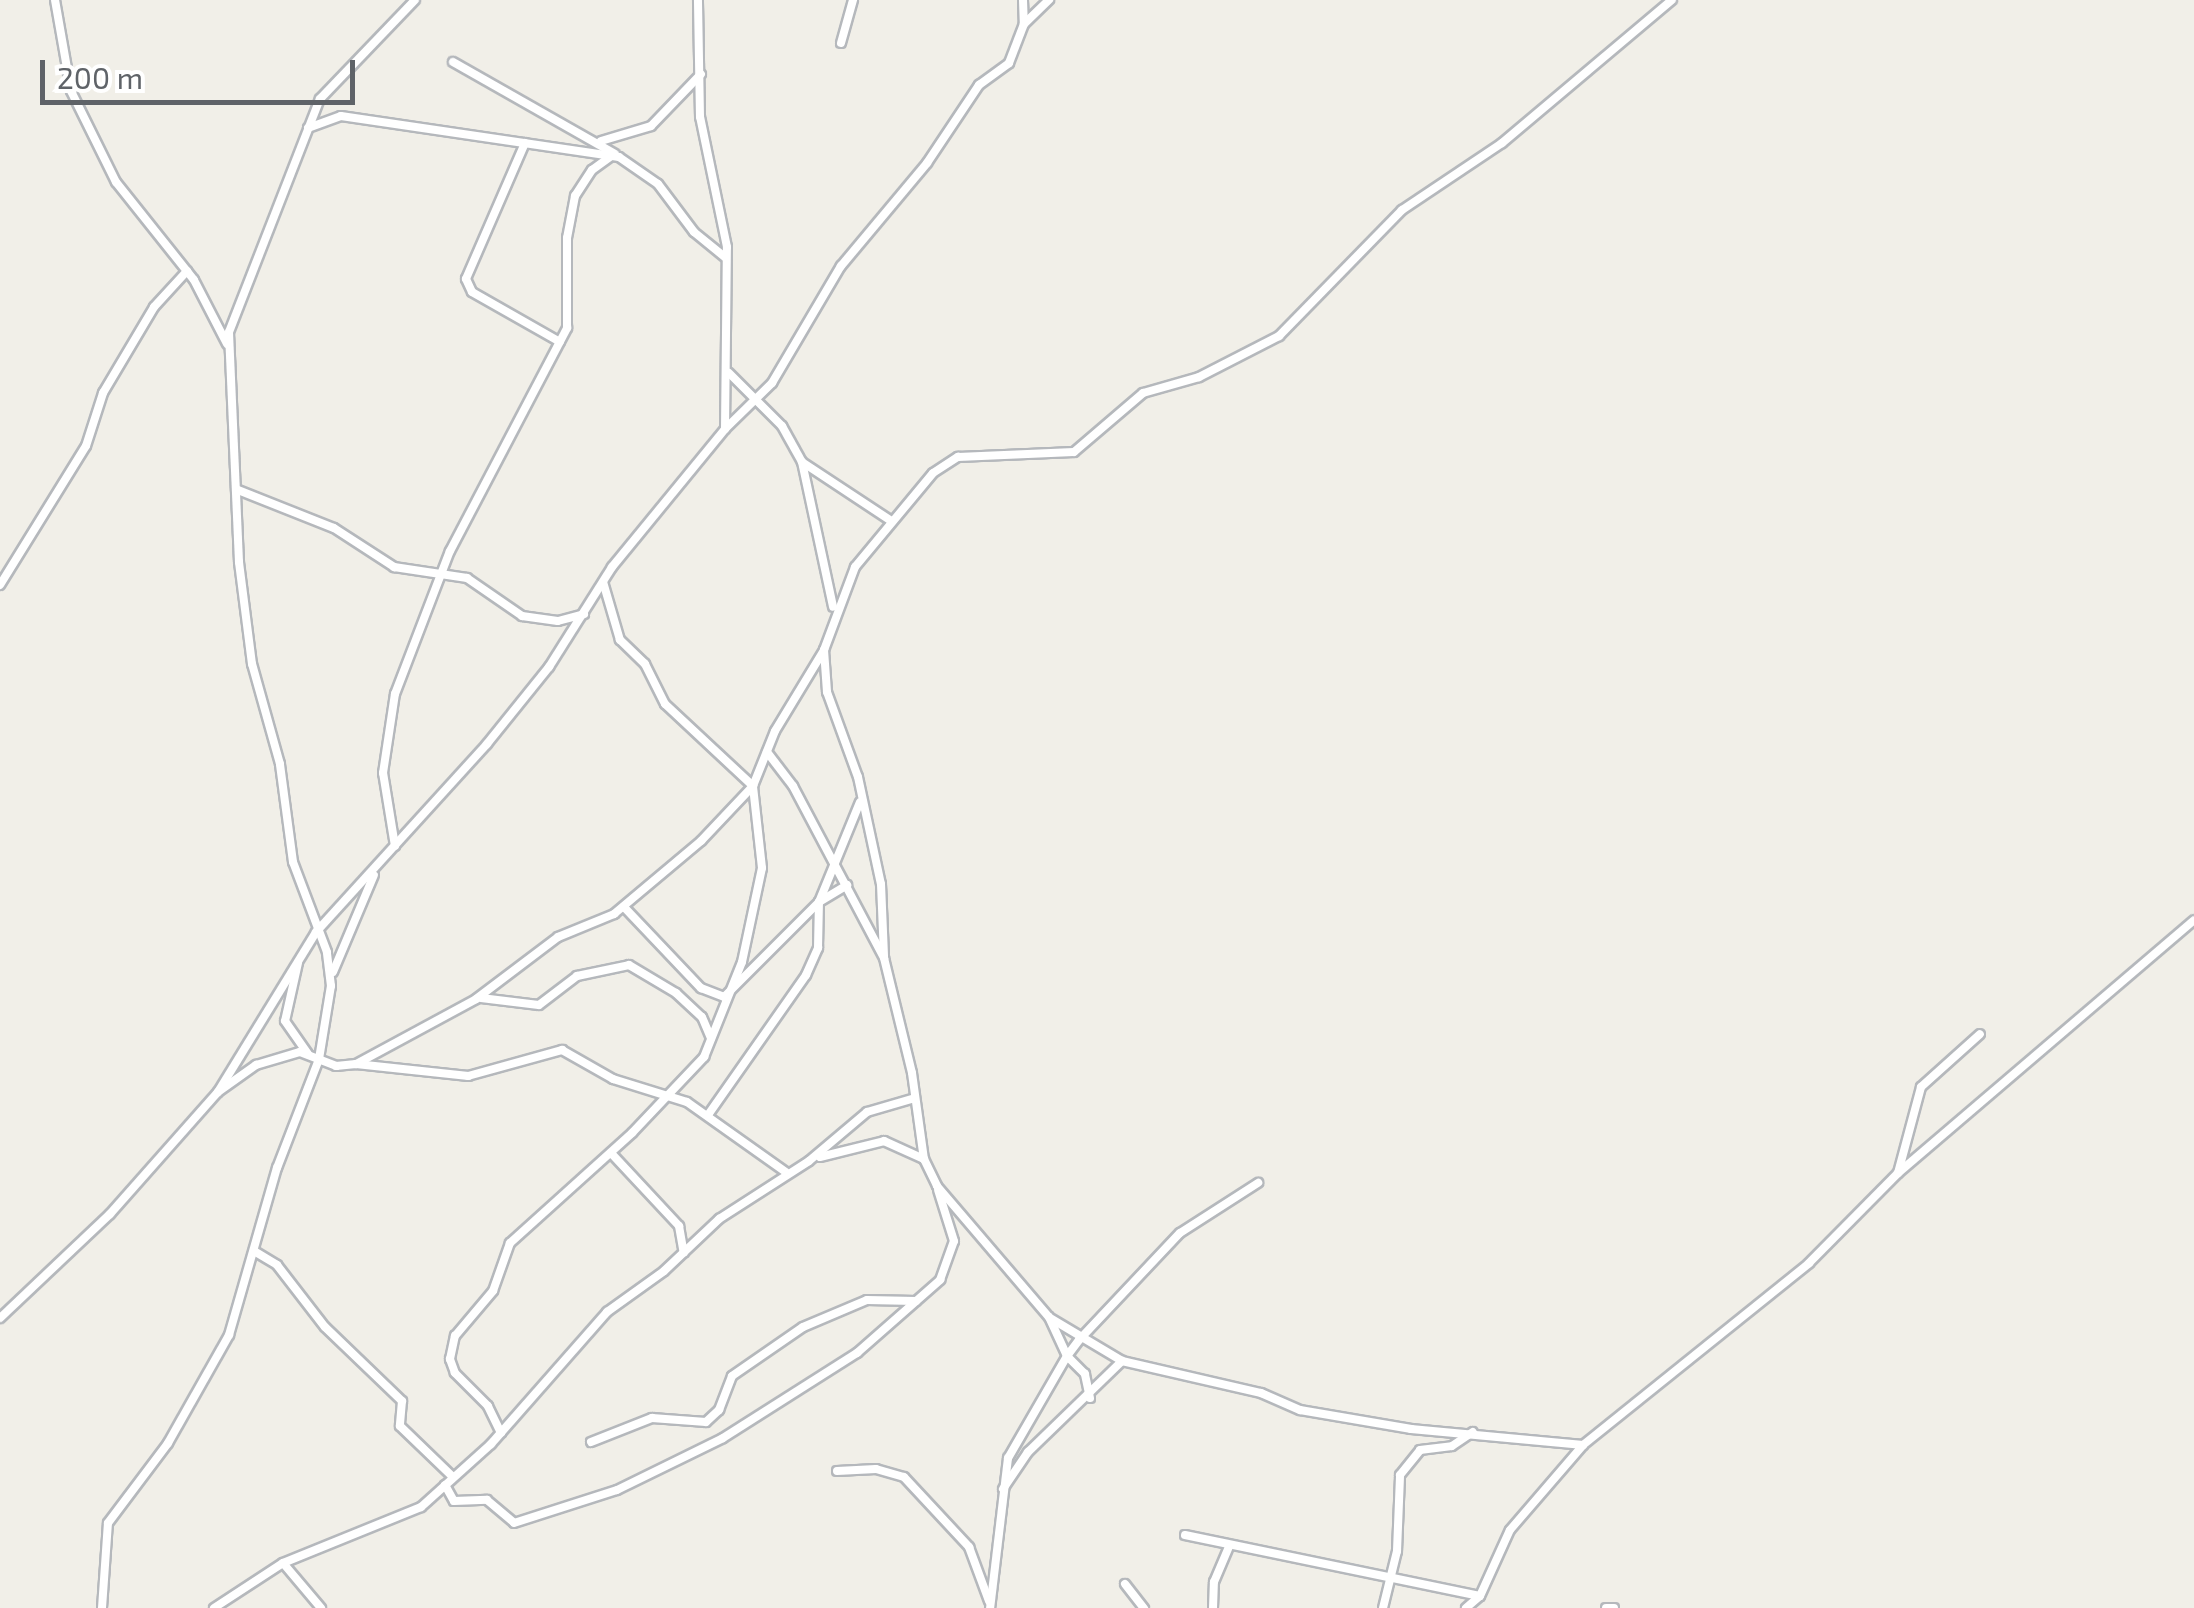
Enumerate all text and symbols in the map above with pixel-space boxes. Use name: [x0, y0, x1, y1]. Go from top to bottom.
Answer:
scale bar: [45, 40, 360, 102]
text: 200 m: [57, 59, 143, 95]

